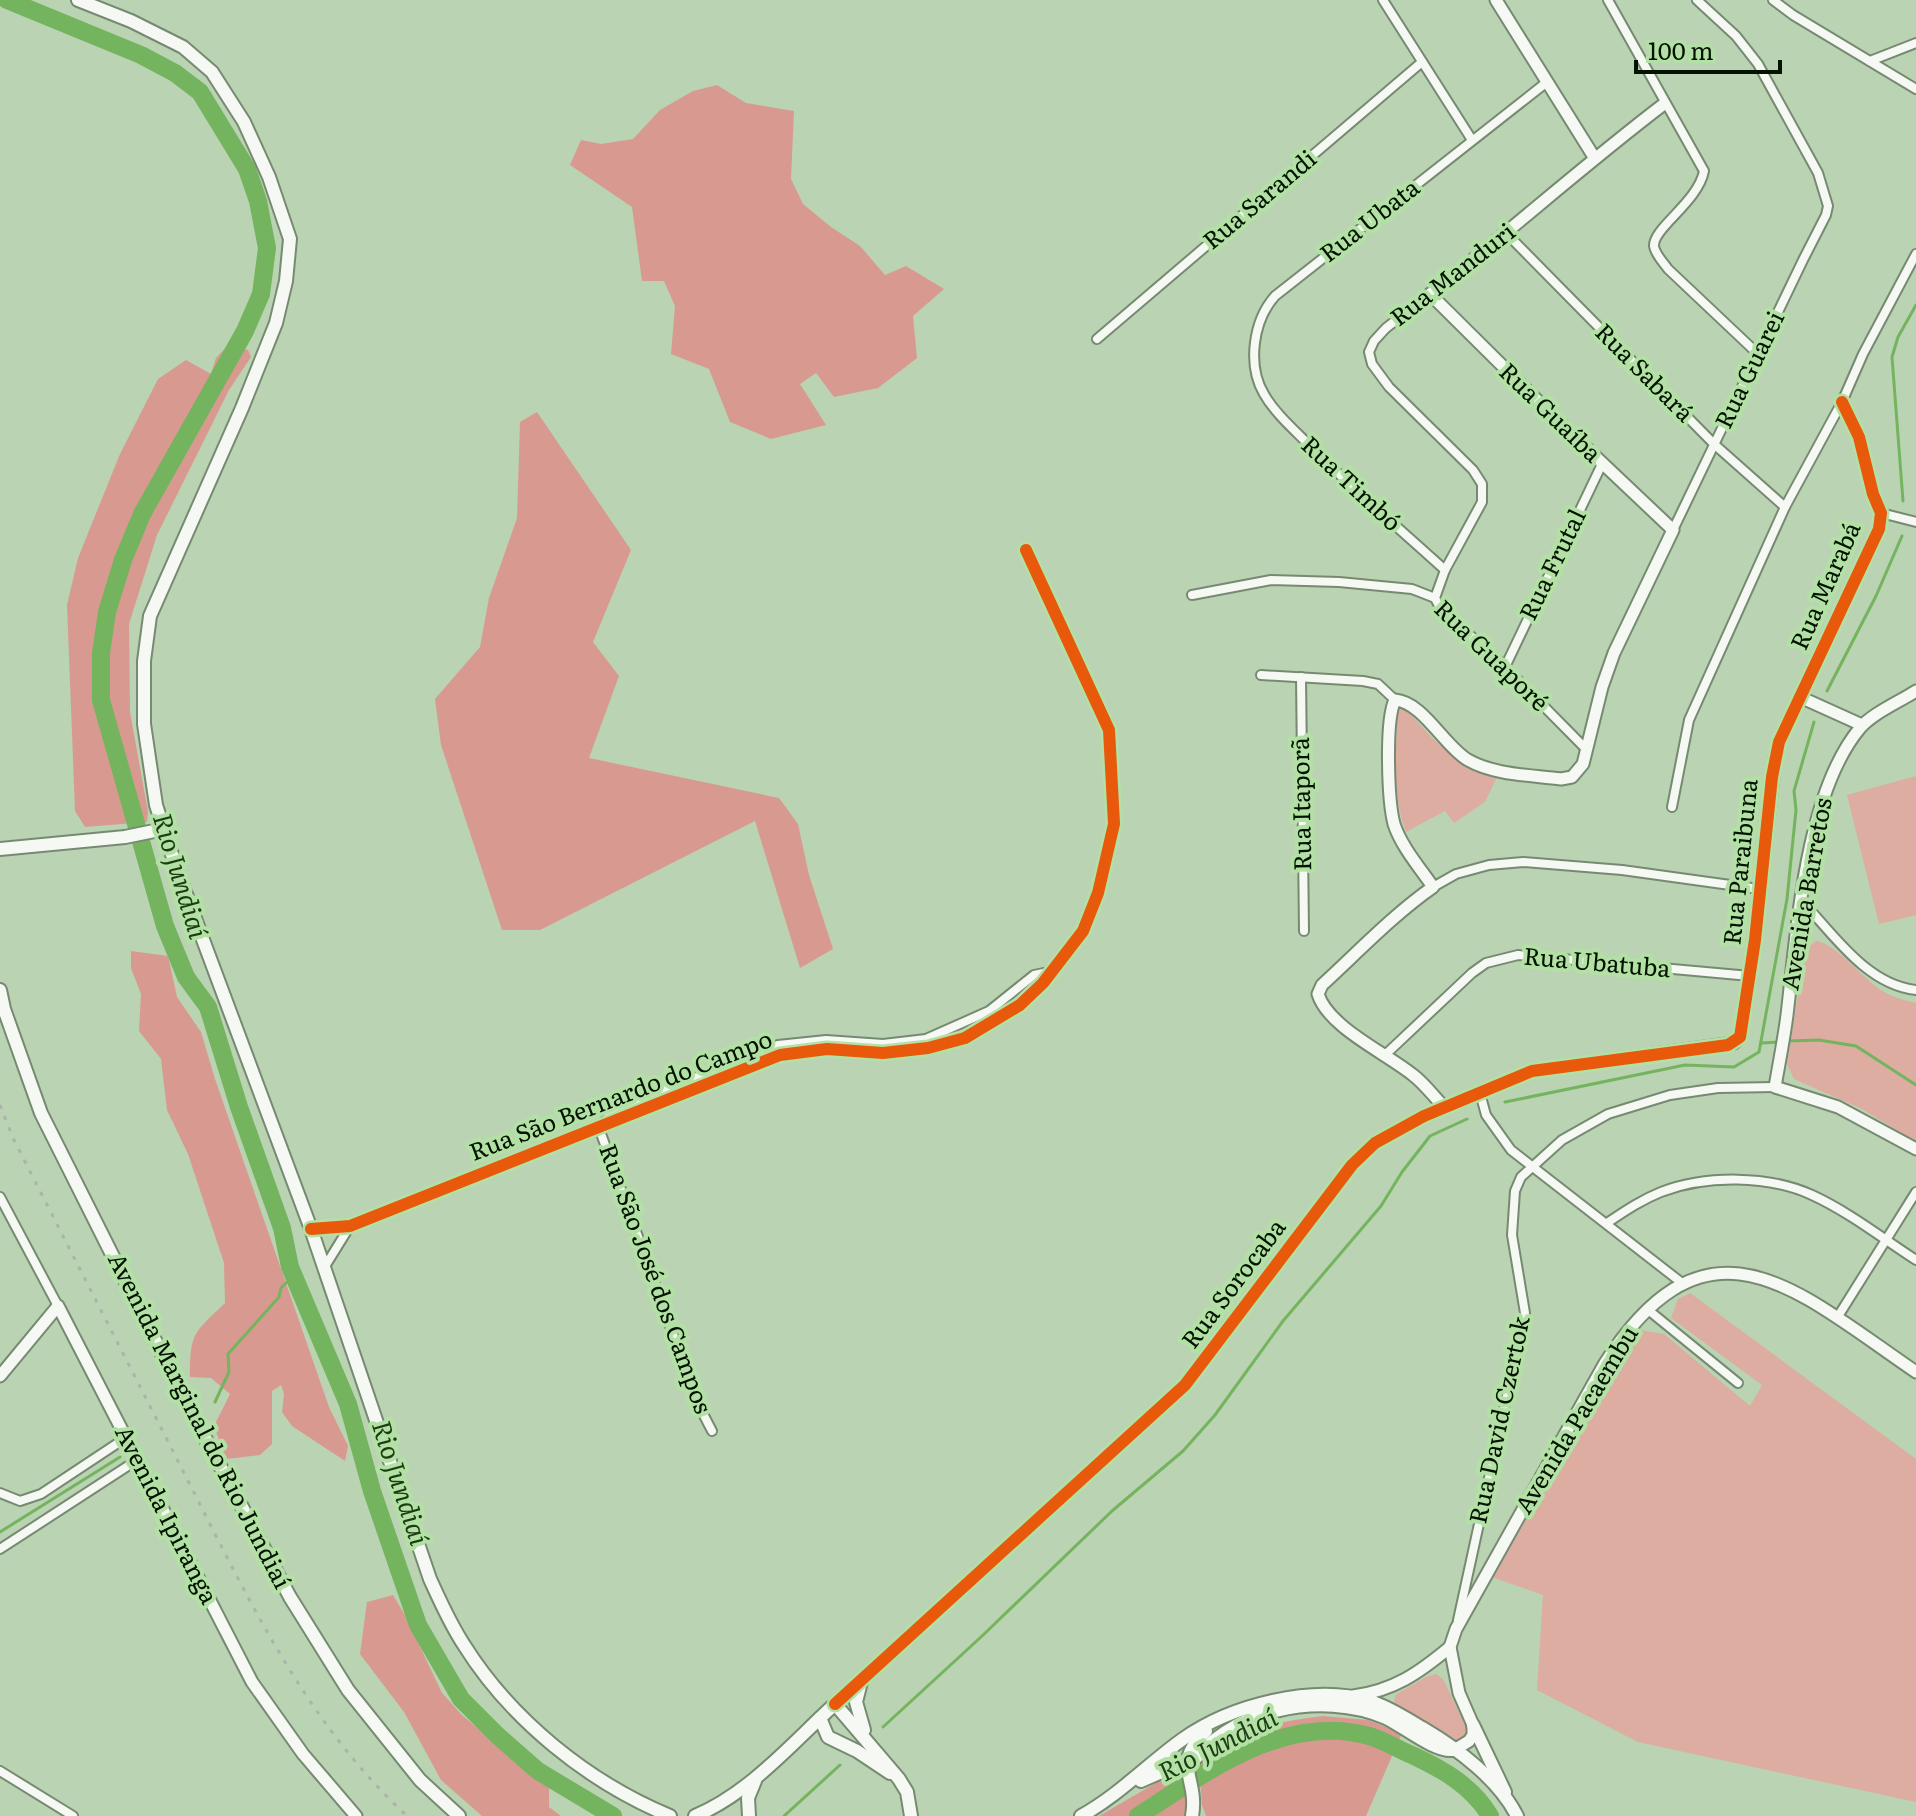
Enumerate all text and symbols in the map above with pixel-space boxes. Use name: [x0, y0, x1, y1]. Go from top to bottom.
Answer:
scale bar: [1636, 24, 1780, 74]
text: 100 m: [1648, 32, 1714, 67]
street label: Rua Sarandi: [1194, 140, 1323, 256]
street label: Rua Ubata: [1311, 169, 1426, 269]
street label: Rua Manduri: [1382, 213, 1521, 333]
street label: Rua Guarei: [1704, 304, 1791, 434]
street label: Rua Sabará: [1588, 314, 1703, 429]
street label: Rua Guaíba: [1493, 353, 1611, 469]
street label: Rua Timbó: [1295, 426, 1411, 538]
street label: Rua Frutal: [1509, 502, 1593, 625]
street label: Rua Marabá: [1780, 515, 1868, 655]
street label: Rua Guaporé: [1428, 590, 1558, 718]
street label: Rua Itaporã: [1281, 737, 1318, 871]
street label: Rua Paraibuna: [1712, 777, 1765, 946]
street label: Avenida Barretos: [1770, 794, 1839, 993]
water label: Rio Jundiaí: [145, 808, 220, 943]
street label: Rua Ubatuba: [1522, 937, 1672, 984]
street label: Rua São Bernardo do Campo: [464, 1020, 777, 1168]
street label: Rua São José dos Campos: [592, 1138, 723, 1418]
street label: Rua Sorocaba: [1172, 1210, 1292, 1355]
street label: Avenida Marginal do Rio Jundiaí: [101, 1246, 302, 1594]
street label: Rua David Czertok: [1458, 1312, 1537, 1526]
street label: Avenida Pacaembu: [1505, 1318, 1645, 1519]
water label: Rio Jundiaí: [364, 1415, 441, 1550]
street label: Avenida Ipiranga: [108, 1418, 228, 1609]
water label: Rio Jundiaí: [1150, 1696, 1283, 1789]

